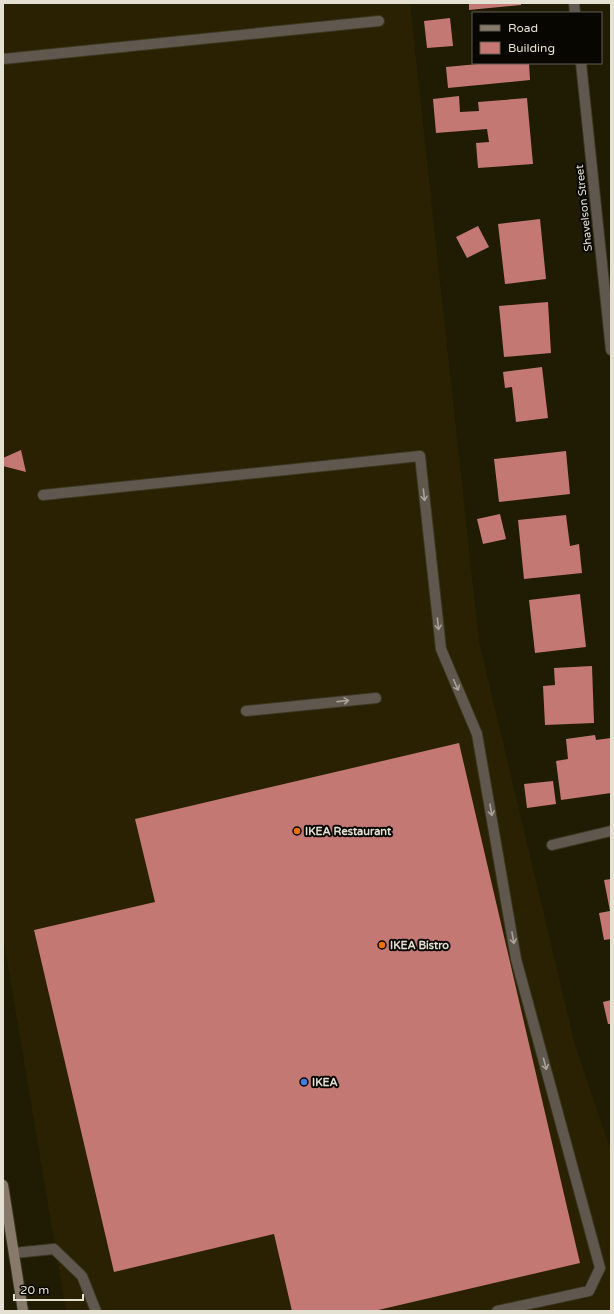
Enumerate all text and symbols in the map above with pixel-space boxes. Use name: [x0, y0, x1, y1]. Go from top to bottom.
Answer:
legend: [472, 12, 602, 64]
text: Road: [508, 21, 538, 35]
text: Building: [508, 41, 555, 55]
street label: Shavelson Street: [573, 164, 595, 252]
one-way arrow: [421, 488, 428, 501]
one-way arrow: [434, 617, 442, 630]
one-way arrow: [453, 679, 460, 691]
one-way arrow: [336, 697, 349, 705]
one-way arrow: [487, 803, 495, 816]
place label: IKEA Restaurant: [305, 825, 392, 838]
marker: IKEA Restaurant: [292, 826, 302, 836]
one-way arrow: [509, 931, 517, 944]
place label: IKEA Bistro: [390, 939, 449, 952]
marker: IKEA Bistro: [377, 940, 387, 950]
one-way arrow: [542, 1057, 549, 1070]
place label: IKEA: [312, 1076, 338, 1089]
marker: IKEA: [299, 1077, 309, 1087]
scale bar: [14, 1276, 83, 1302]
text: 20 m: [20, 1283, 49, 1297]

